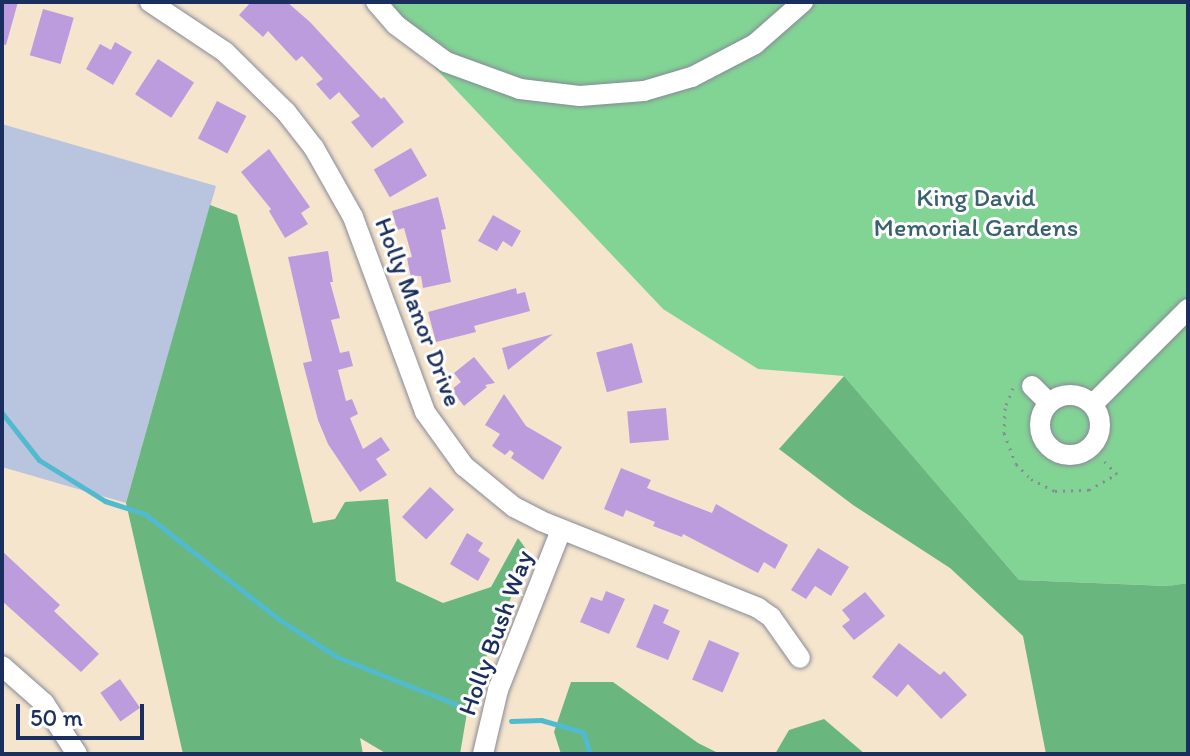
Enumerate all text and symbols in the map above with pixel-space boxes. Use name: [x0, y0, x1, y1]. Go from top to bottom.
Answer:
park label: King David Memorial Gardens: [873, 182, 1079, 244]
street label: Holly Manor Drive: [368, 213, 468, 411]
street label: Holly Bush Way: [452, 546, 540, 720]
scale bar: [20, 688, 148, 738]
text: 50 m: [30, 703, 83, 732]

